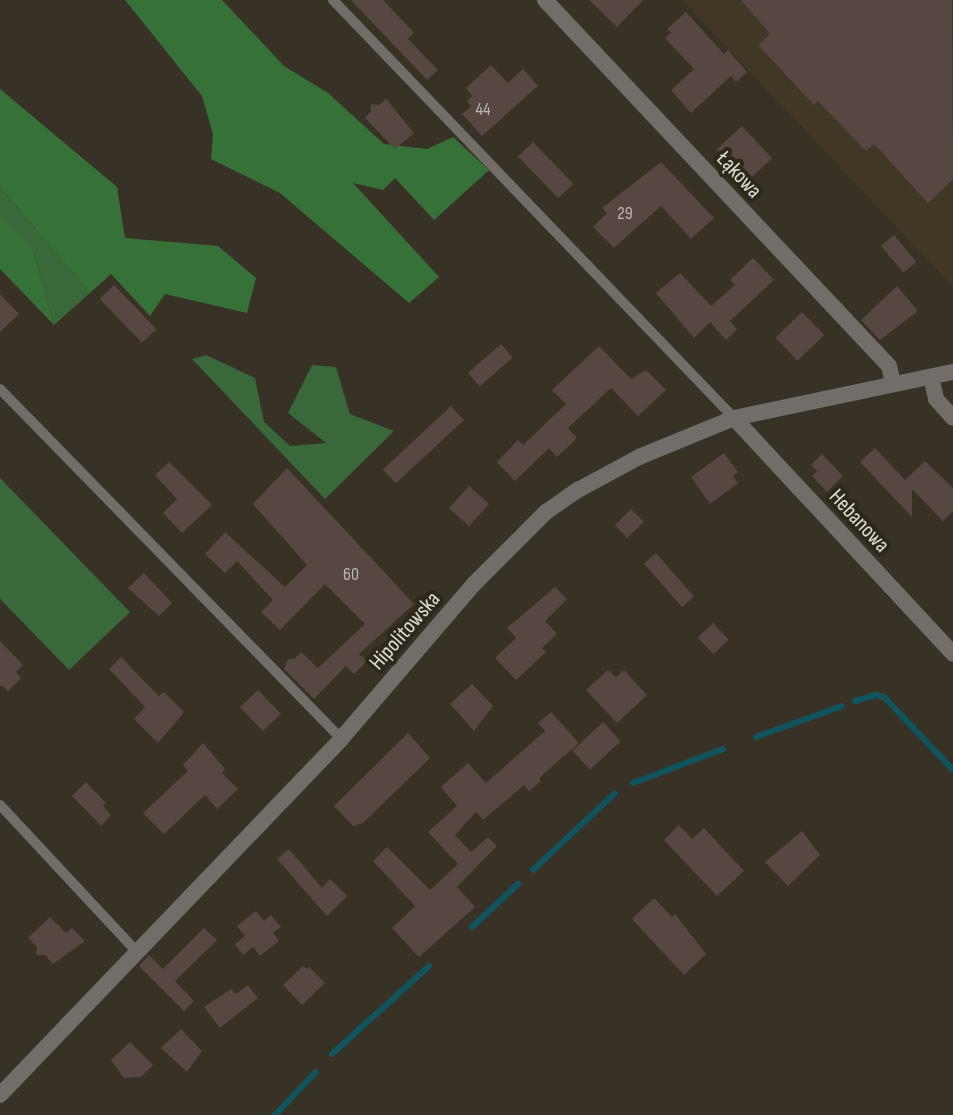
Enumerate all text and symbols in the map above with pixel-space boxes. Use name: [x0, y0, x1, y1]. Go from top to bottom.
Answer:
house number: 44: [475, 99, 491, 121]
street label: Łąkowa: [711, 146, 767, 204]
house number: 29: [617, 203, 633, 225]
street label: Hebanowa: [823, 484, 895, 558]
house number: 60: [343, 564, 359, 586]
street label: Hipolitowska: [364, 587, 446, 675]

